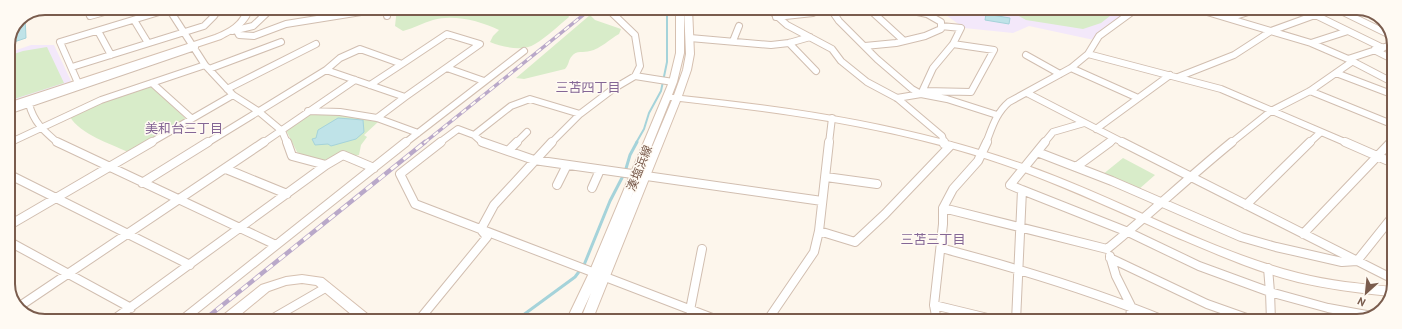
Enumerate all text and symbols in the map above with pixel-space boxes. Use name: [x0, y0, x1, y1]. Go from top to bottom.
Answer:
district label: 三苫四丁目: [555, 79, 621, 96]
district label: 美和台三丁目: [145, 120, 223, 137]
street label: 湊塩浜線: [623, 143, 655, 193]
district label: 三苫三丁目: [900, 231, 966, 248]
north arrow: [1346, 273, 1386, 313]
text: N: [1355, 294, 1368, 310]

